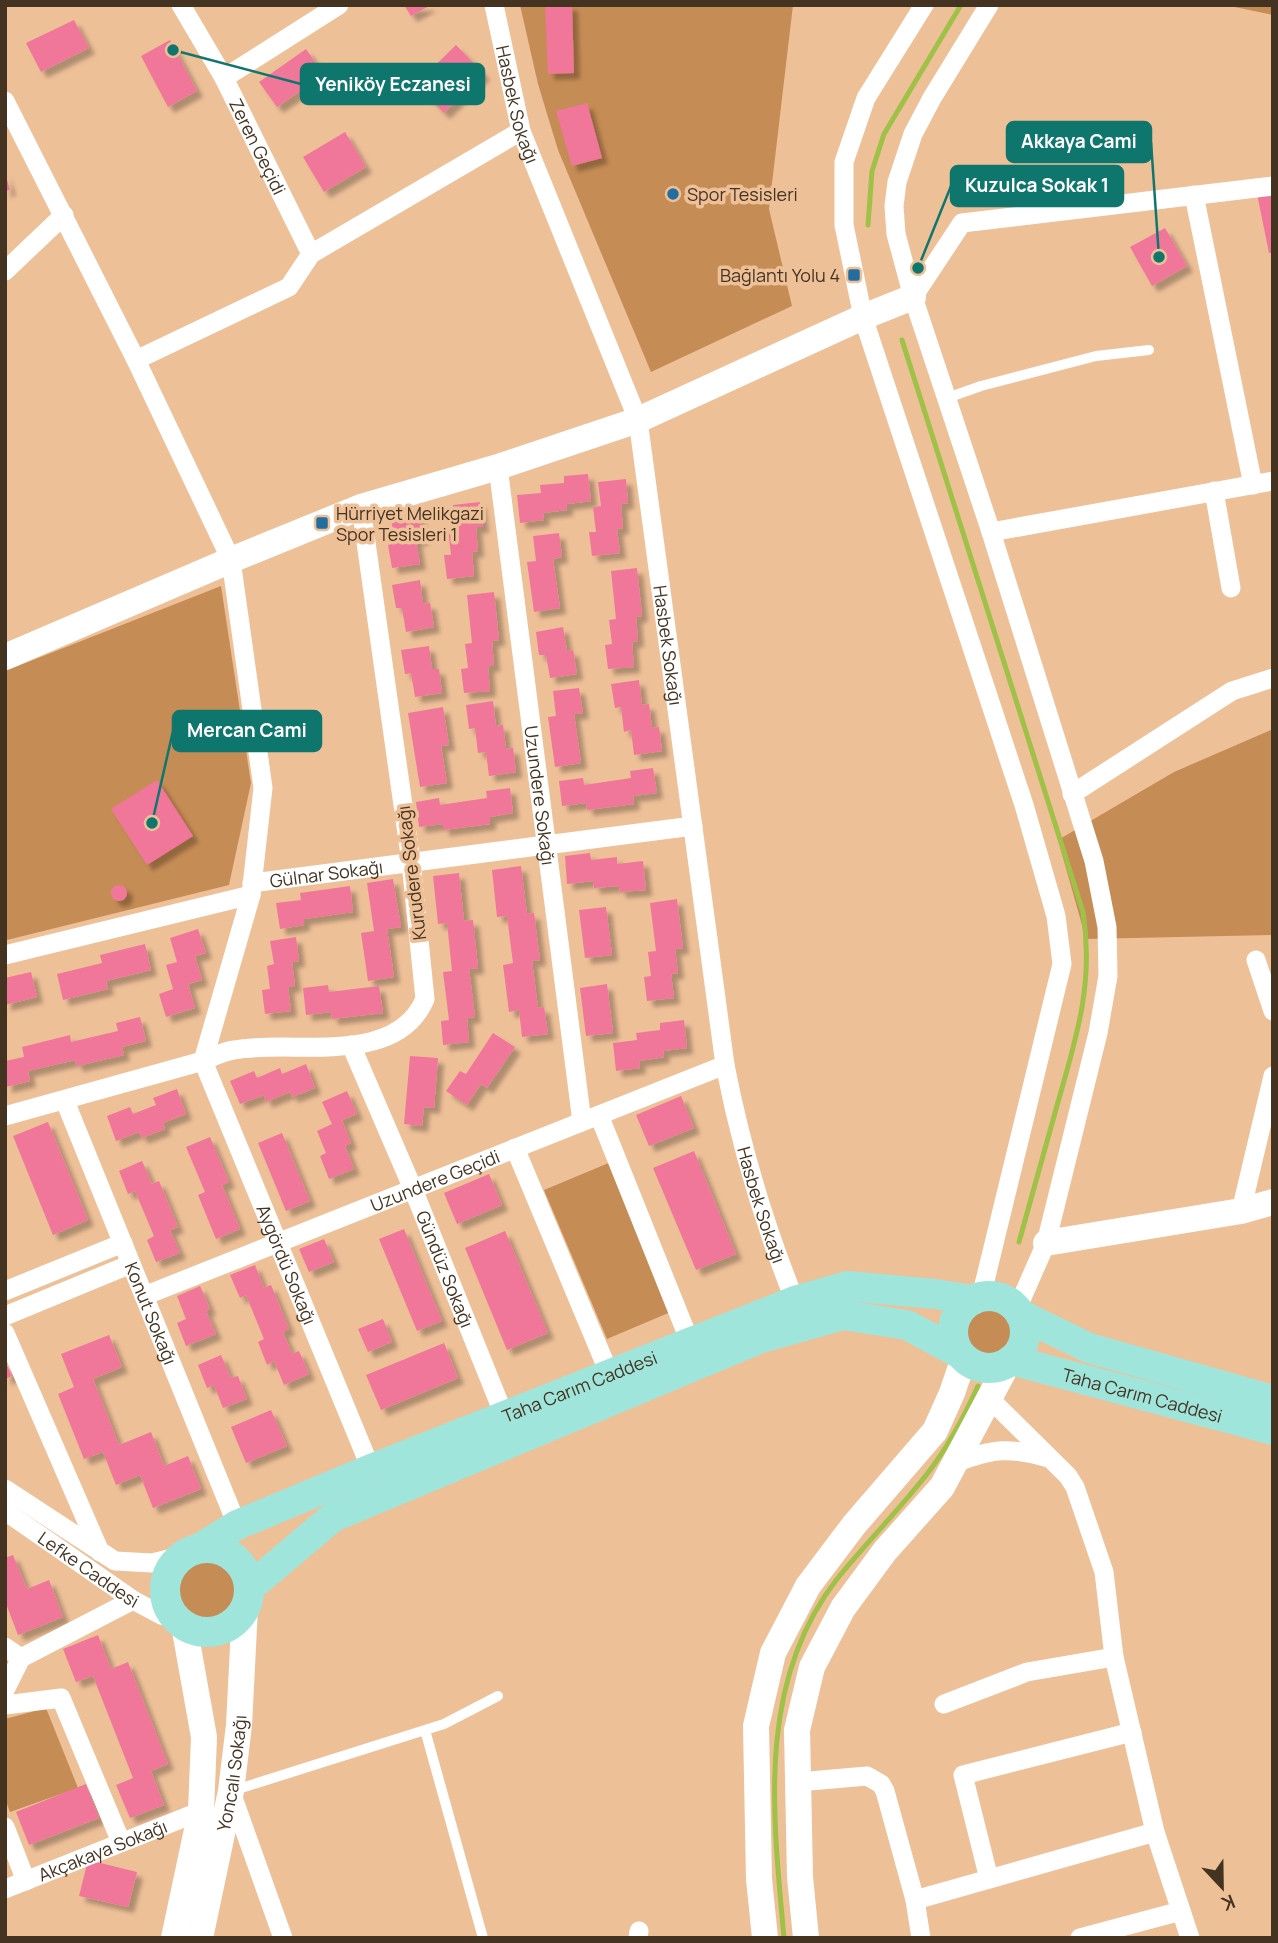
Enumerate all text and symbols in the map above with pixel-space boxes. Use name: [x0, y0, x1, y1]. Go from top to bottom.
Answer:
street label: Hasbek Sokağı: [491, 43, 545, 167]
callout: Yeniköy Eczanesi: [301, 64, 484, 104]
text: Yeniköy Eczanesi: [315, 71, 471, 97]
street label: Zeren Geçidi: [224, 94, 292, 199]
callout: Akkaya Cami: [1007, 122, 1151, 162]
text: Akkaya Cami: [1021, 128, 1137, 154]
callout: Kuzulca Sokak 1: [951, 166, 1123, 206]
text: Kuzulca Sokak 1: [965, 172, 1109, 198]
place label: Spor Tesisleri: [687, 182, 798, 206]
marker: Spor Tesisleri: [665, 186, 681, 202]
place label: Bağlantı Yolu 4: [720, 263, 840, 287]
marker: Bağlantı Yolu 4: [846, 267, 862, 283]
place label: Hürriyet Melikgazi Spor Tesisleri 1: [336, 501, 484, 546]
marker: Hürriyet Melikgazi Spor Tesisleri 1: [314, 515, 330, 531]
street label: Hasbek Sokağı: [648, 584, 688, 707]
callout: Mercan Cami: [173, 711, 321, 751]
text: Mercan Cami: [187, 717, 307, 743]
street label: Uzundere Sokağı: [519, 724, 561, 867]
street label: Kurudere Sokağı: [391, 805, 431, 941]
street label: Gülnar Sokağı: [268, 854, 384, 893]
street label: Uzundere Geçidi: [367, 1144, 503, 1217]
street label: Hasbek Sokağı: [732, 1144, 791, 1266]
street label: Aygördü Sokağı: [251, 1201, 322, 1328]
street label: Gündüz Sokağı: [411, 1207, 480, 1331]
street label: Konut Sokağı: [120, 1258, 183, 1368]
street label: Taha Carım Caddesi: [498, 1345, 660, 1428]
street label: Taha Carım Caddesi: [1060, 1362, 1225, 1428]
street label: Lefke Caddesi: [33, 1526, 143, 1613]
street label: Yoncalı Sokağı: [211, 1714, 251, 1834]
street label: Akçakaya Sokağı: [35, 1814, 171, 1887]
north arrow: [1187, 1852, 1257, 1922]
text: K: [1217, 1888, 1239, 1917]

